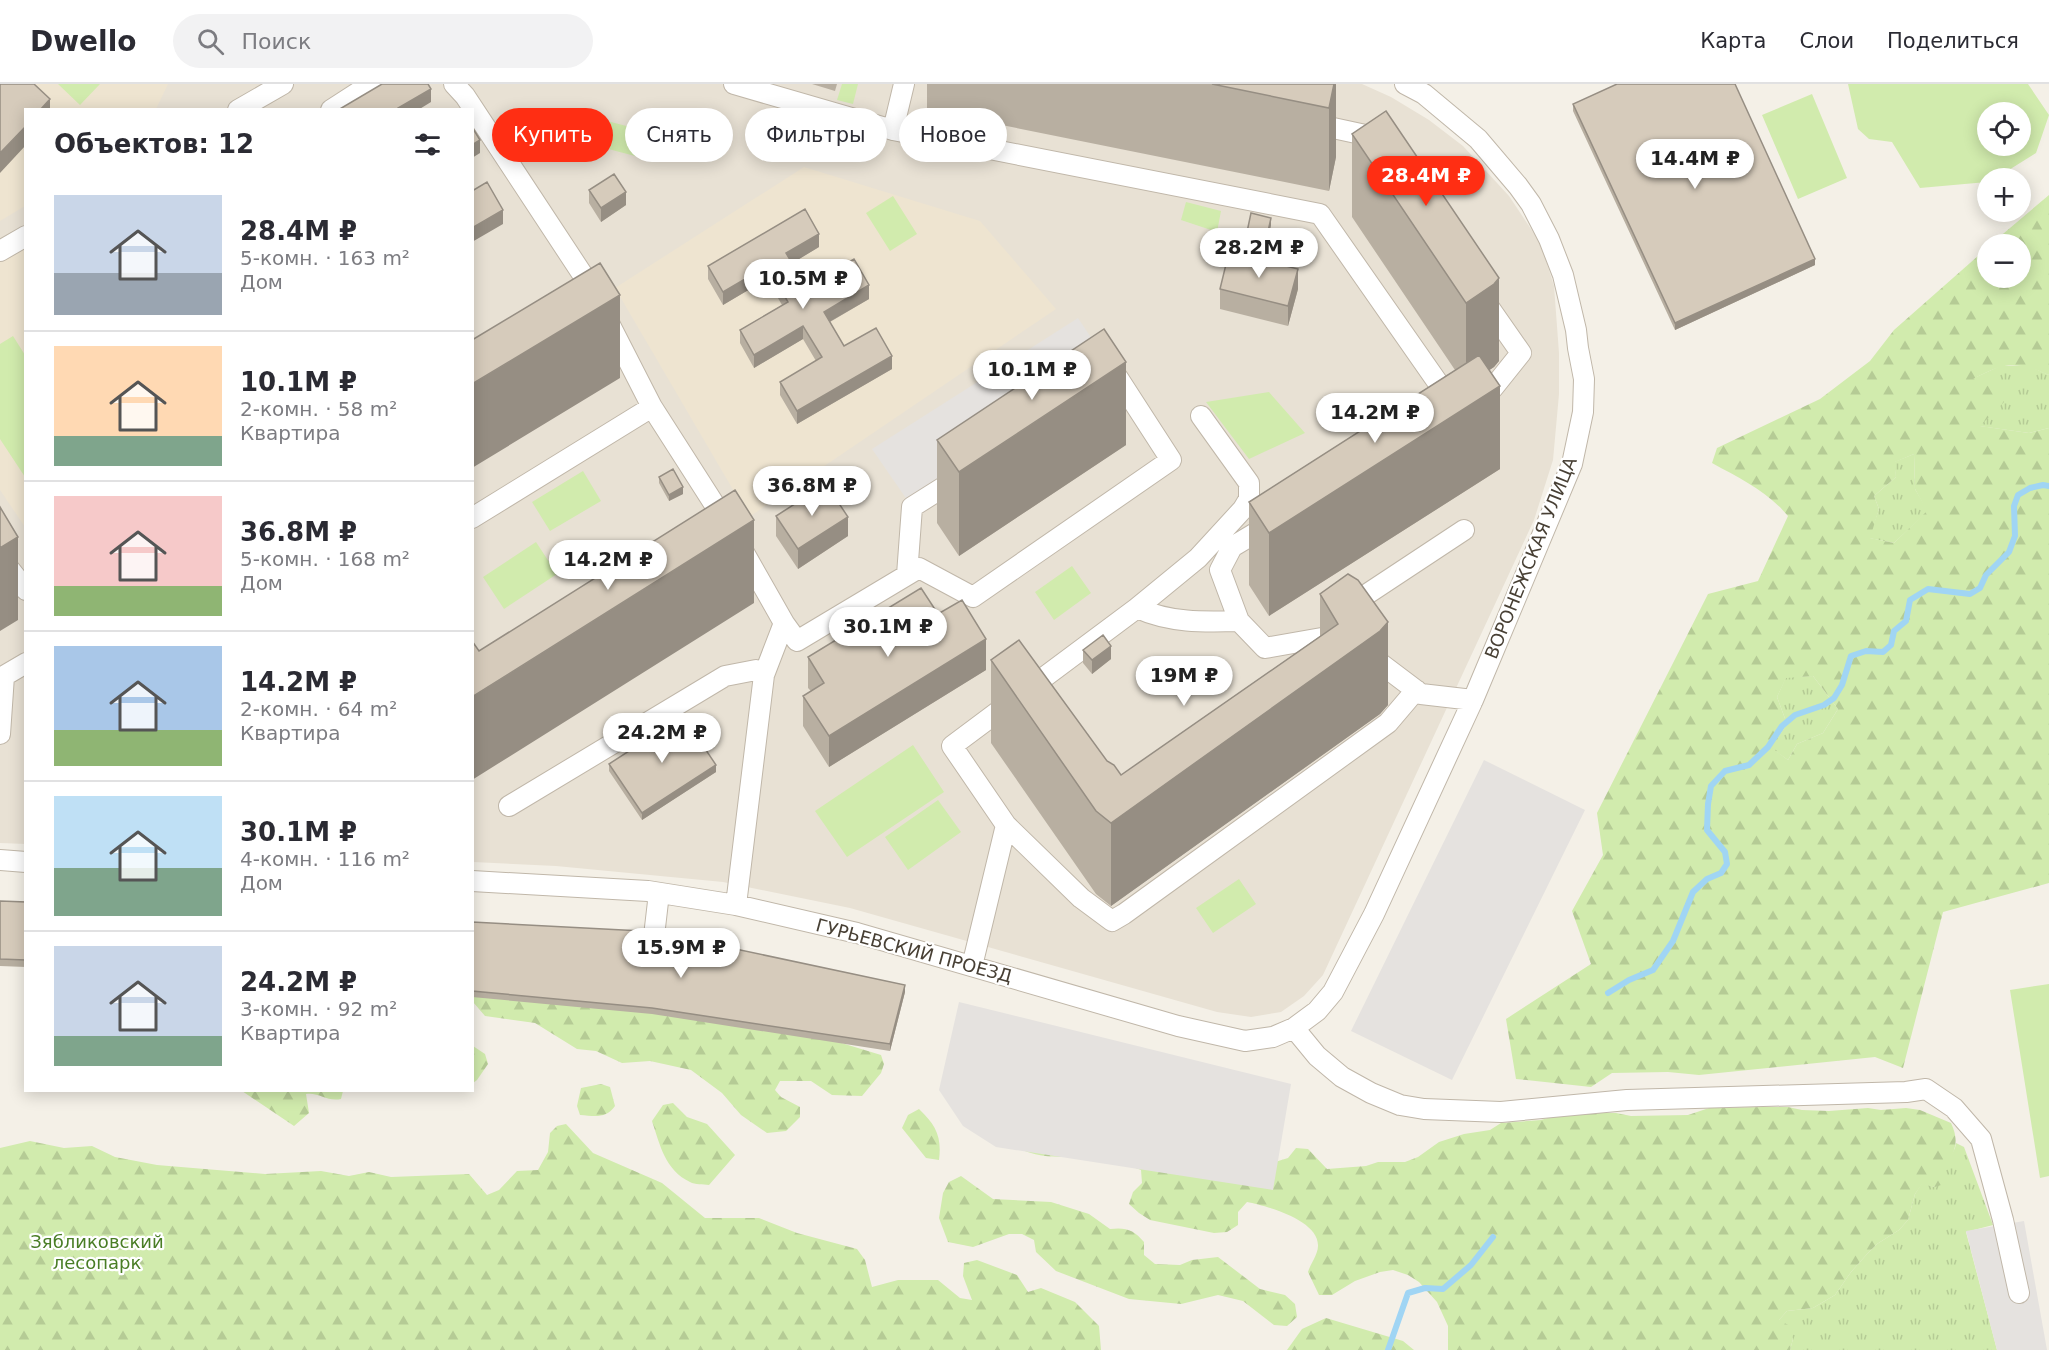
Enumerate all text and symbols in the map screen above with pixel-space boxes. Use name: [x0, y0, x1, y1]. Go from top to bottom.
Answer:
search box: [173, 14, 593, 68]
text: Dwello: [30, 25, 137, 58]
icon: search: [194, 25, 227, 58]
text: Поиск: [242, 29, 311, 54]
text: Карта: [1700, 29, 1766, 53]
text: Слои: [1799, 29, 1854, 53]
text: Поделиться: [1887, 29, 2019, 53]
map controls: [1977, 102, 2031, 288]
button: locate: [1977, 102, 2031, 156]
chip: Купить: [492, 108, 613, 162]
chip: Снять: [625, 108, 733, 162]
chip: Фильтры: [745, 108, 887, 162]
chip: Новое: [899, 108, 1007, 162]
icon: filters: [411, 128, 444, 161]
text: Объектов: 12: [54, 129, 254, 159]
pin: 14.4M ₽: [1640, 139, 1750, 190]
text: 14.4M ₽: [1650, 146, 1740, 170]
pin: 28.4M ₽: [1371, 156, 1481, 207]
text: 28.4M ₽: [1381, 163, 1471, 187]
button: +: [1977, 168, 2031, 222]
text: 28.4M ₽: [240, 216, 357, 246]
icon: home: [102, 219, 174, 291]
pin: 28.2M ₽: [1204, 228, 1314, 279]
button: −: [1977, 234, 2031, 288]
text: 28.2M ₽: [1214, 235, 1304, 259]
text: 5-комн. · 163 m²: [240, 246, 410, 270]
pin: 10.5M ₽: [748, 259, 858, 310]
text: 10.5M ₽: [758, 266, 848, 290]
text: Дом: [240, 270, 283, 294]
pin: 10.1M ₽: [977, 350, 1087, 401]
text: 10.1M ₽: [987, 357, 1077, 381]
text: 10.1M ₽: [240, 367, 357, 397]
icon: home: [102, 370, 174, 442]
pin: 14.2M ₽: [1320, 393, 1430, 444]
text: 2-комн. · 58 m²: [240, 397, 397, 421]
text: 14.2M ₽: [1330, 400, 1420, 424]
text: Квартира: [240, 421, 341, 445]
street label: ВОРОНЕЖСКАЯ УЛИЦА: [1480, 453, 1581, 662]
pin: 36.8M ₽: [757, 466, 867, 517]
text: 36.8M ₽: [767, 473, 857, 497]
text: 36.8M ₽: [240, 517, 357, 547]
icon: home: [102, 520, 174, 592]
pin: 14.2M ₽: [553, 540, 663, 591]
text: 5-комн. · 168 m²: [240, 547, 410, 571]
text: 14.2M ₽: [563, 547, 653, 571]
text: Дом: [240, 571, 283, 595]
pin: 30.1M ₽: [833, 607, 943, 658]
text: 30.1M ₽: [843, 614, 933, 638]
pin: 19M ₽: [1142, 656, 1226, 707]
text: 19M ₽: [1150, 663, 1218, 687]
text: 14.2M ₽: [240, 667, 357, 697]
icon: home: [102, 670, 174, 742]
text: 2-комн. · 64 m²: [240, 697, 397, 721]
pin: 24.2M ₽: [607, 713, 717, 764]
text: 24.2M ₽: [617, 720, 707, 744]
text: Квартира: [240, 721, 341, 745]
text: 30.1M ₽: [240, 817, 357, 847]
icon: home: [102, 820, 174, 892]
text: 4-комн. · 116 m²: [240, 847, 410, 871]
text: Дом: [240, 871, 283, 895]
street label: ГУРЬЕВСКИЙ ПРОЕЗД: [814, 914, 1015, 987]
pin: 15.9M ₽: [626, 928, 736, 979]
text: 15.9M ₽: [636, 935, 726, 959]
text: 24.2M ₽: [240, 967, 357, 997]
icon: home: [102, 970, 174, 1042]
text: 3-комн. · 92 m²: [240, 997, 397, 1021]
text: Квартира: [240, 1021, 341, 1045]
park label: Зябликовский лесопарк: [30, 1231, 164, 1273]

